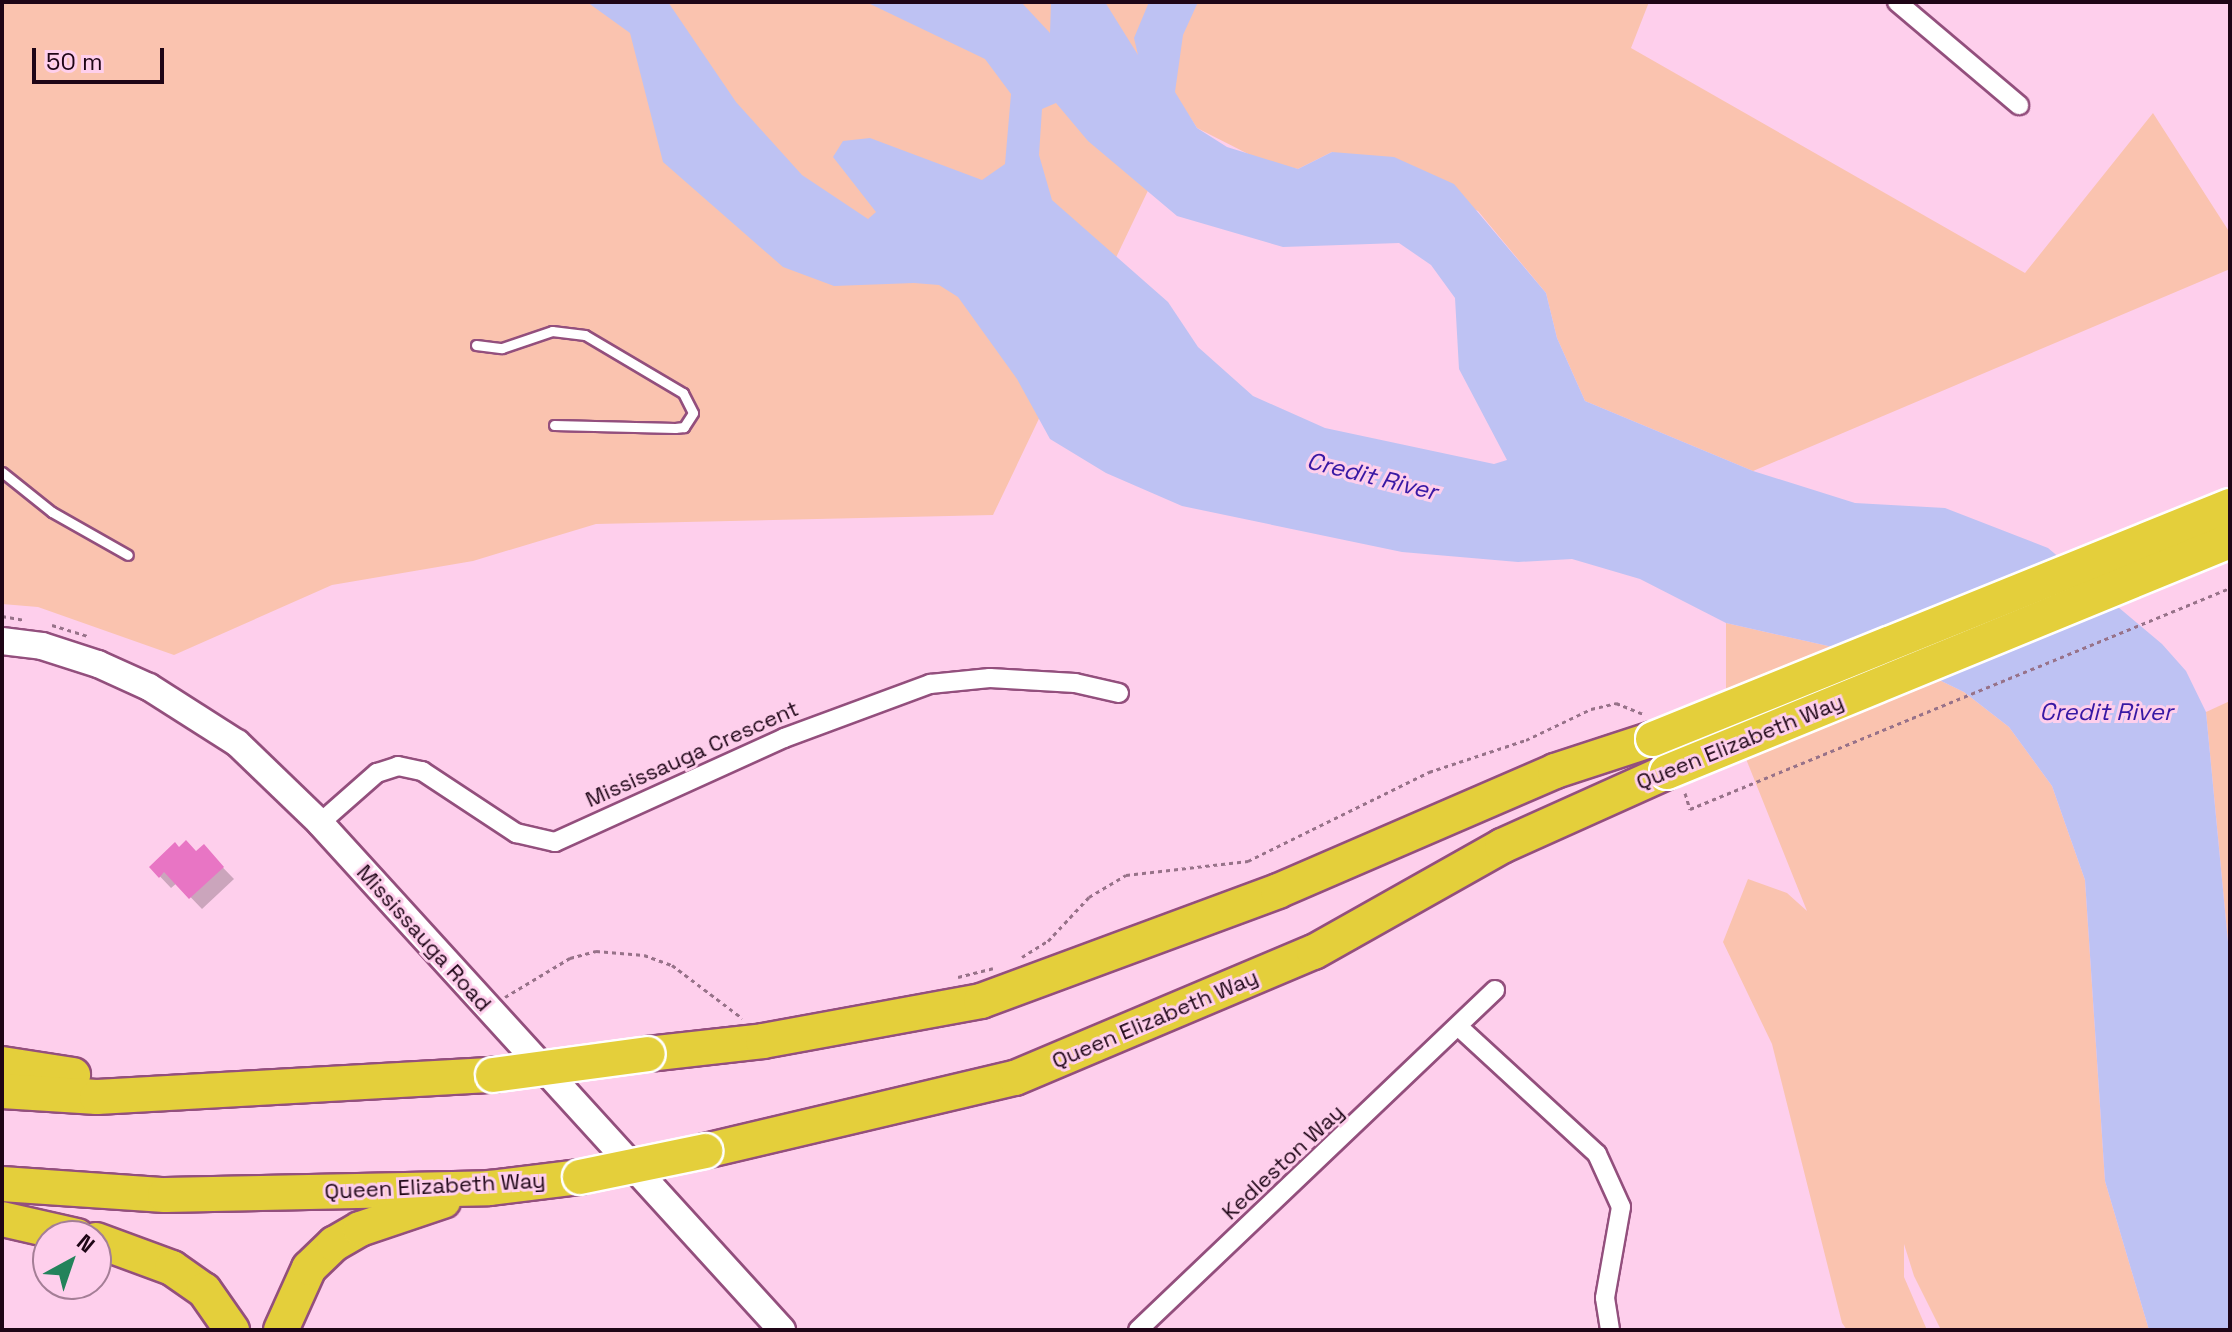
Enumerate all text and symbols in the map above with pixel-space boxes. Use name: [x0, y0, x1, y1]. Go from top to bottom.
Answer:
scale bar: [36, 32, 168, 82]
text: 50 m: [46, 46, 103, 77]
water label: Credit River: [1304, 446, 1440, 506]
street label: Queen Elizabeth Way: [1632, 688, 1848, 796]
street label: Mississauga Crescent: [581, 695, 803, 813]
water label: Credit River: [2039, 698, 2173, 726]
street label: Mississauga Road: [351, 859, 497, 1017]
street label: Queen Elizabeth Way: [1048, 964, 1262, 1074]
street label: Kedleston Way: [1216, 1099, 1350, 1225]
street label: Queen Elizabeth Way: [324, 1167, 546, 1205]
north arrow: [32, 1220, 112, 1300]
text: N: [71, 1228, 101, 1259]

